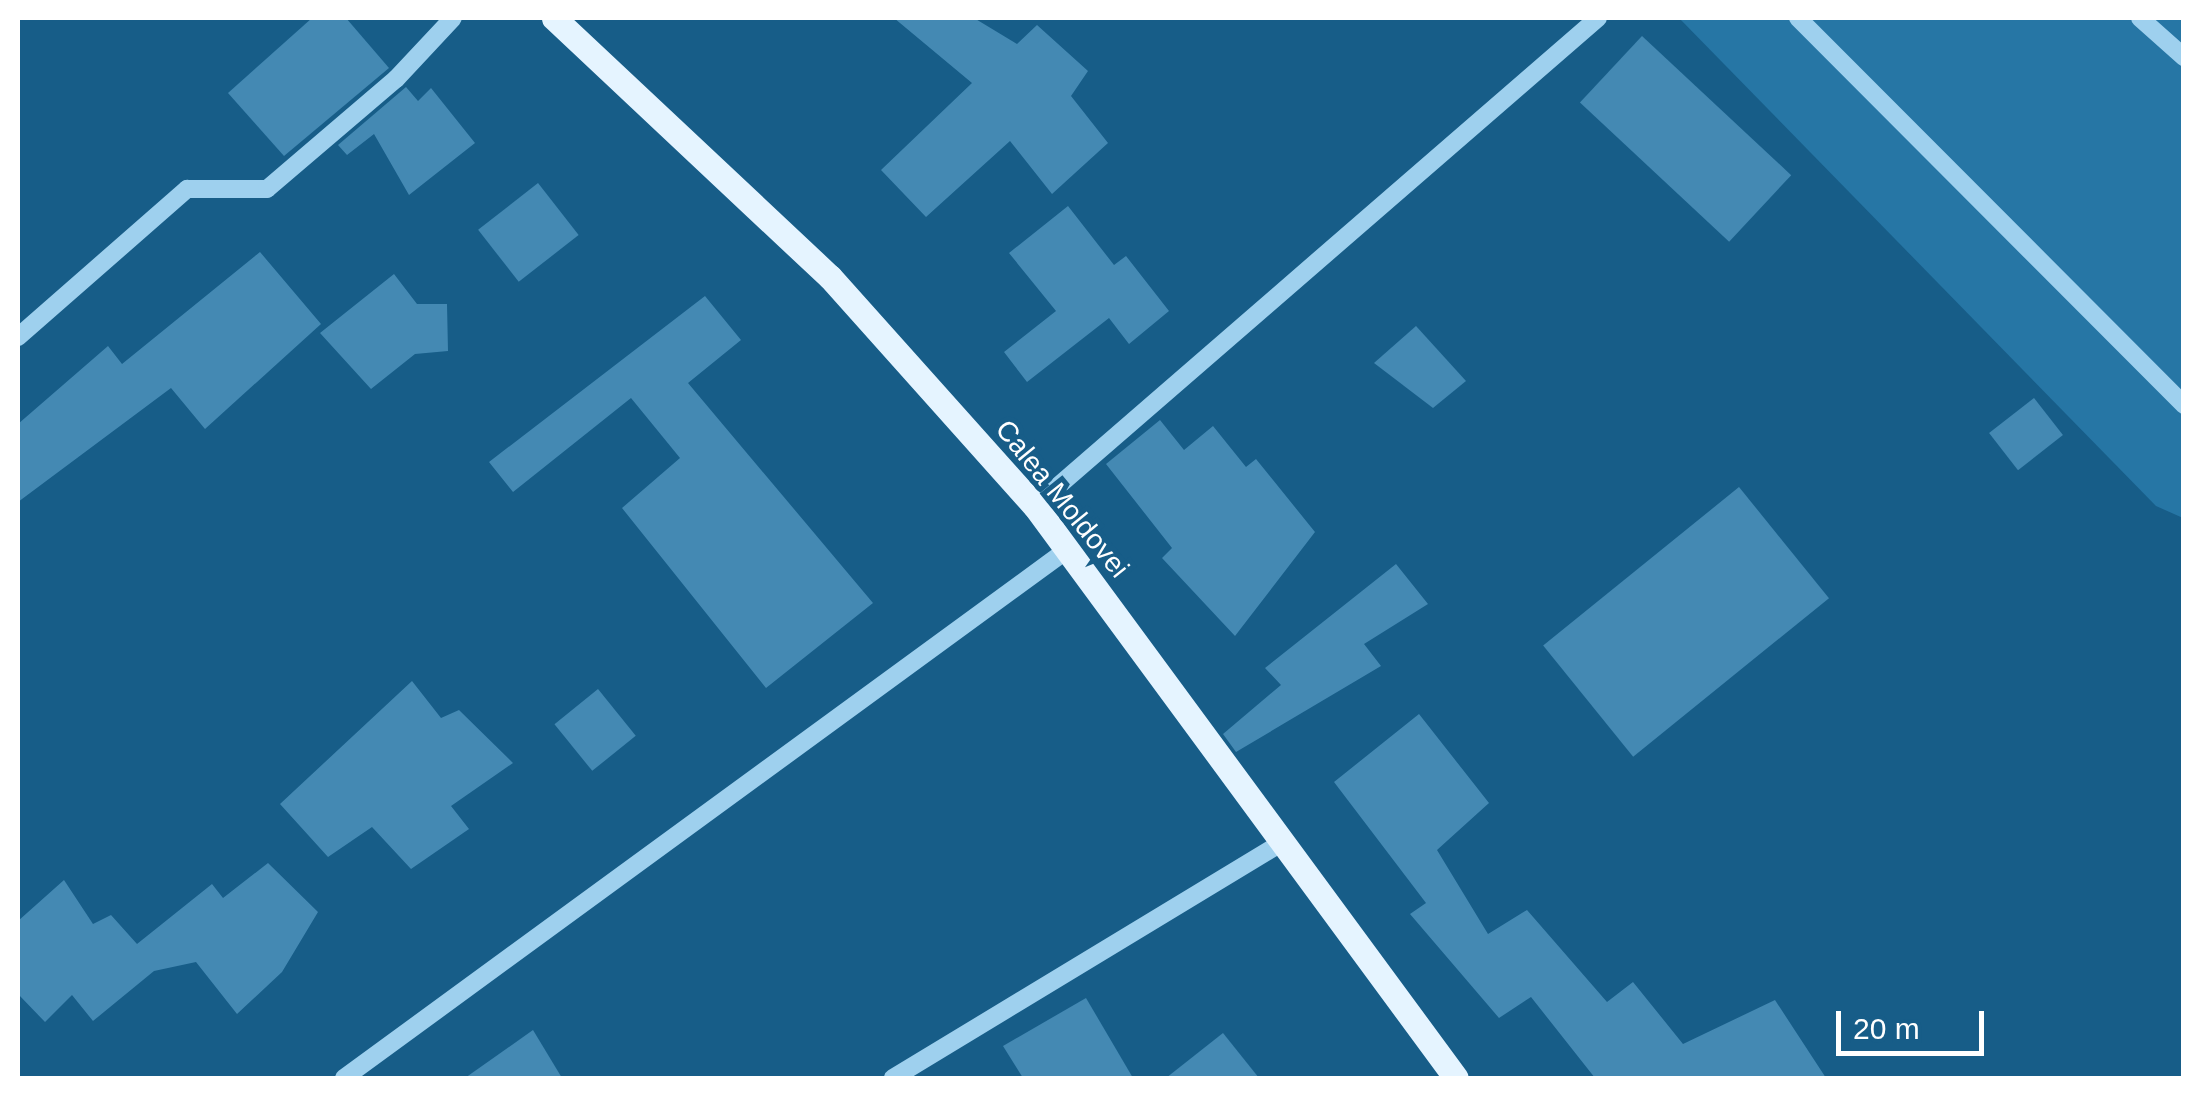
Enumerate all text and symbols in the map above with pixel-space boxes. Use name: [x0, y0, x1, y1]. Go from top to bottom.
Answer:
street label: Calea Moldovei: [988, 413, 1136, 585]
scale bar: [1841, 991, 1988, 1053]
text: 20 m: [1853, 1012, 1920, 1045]

